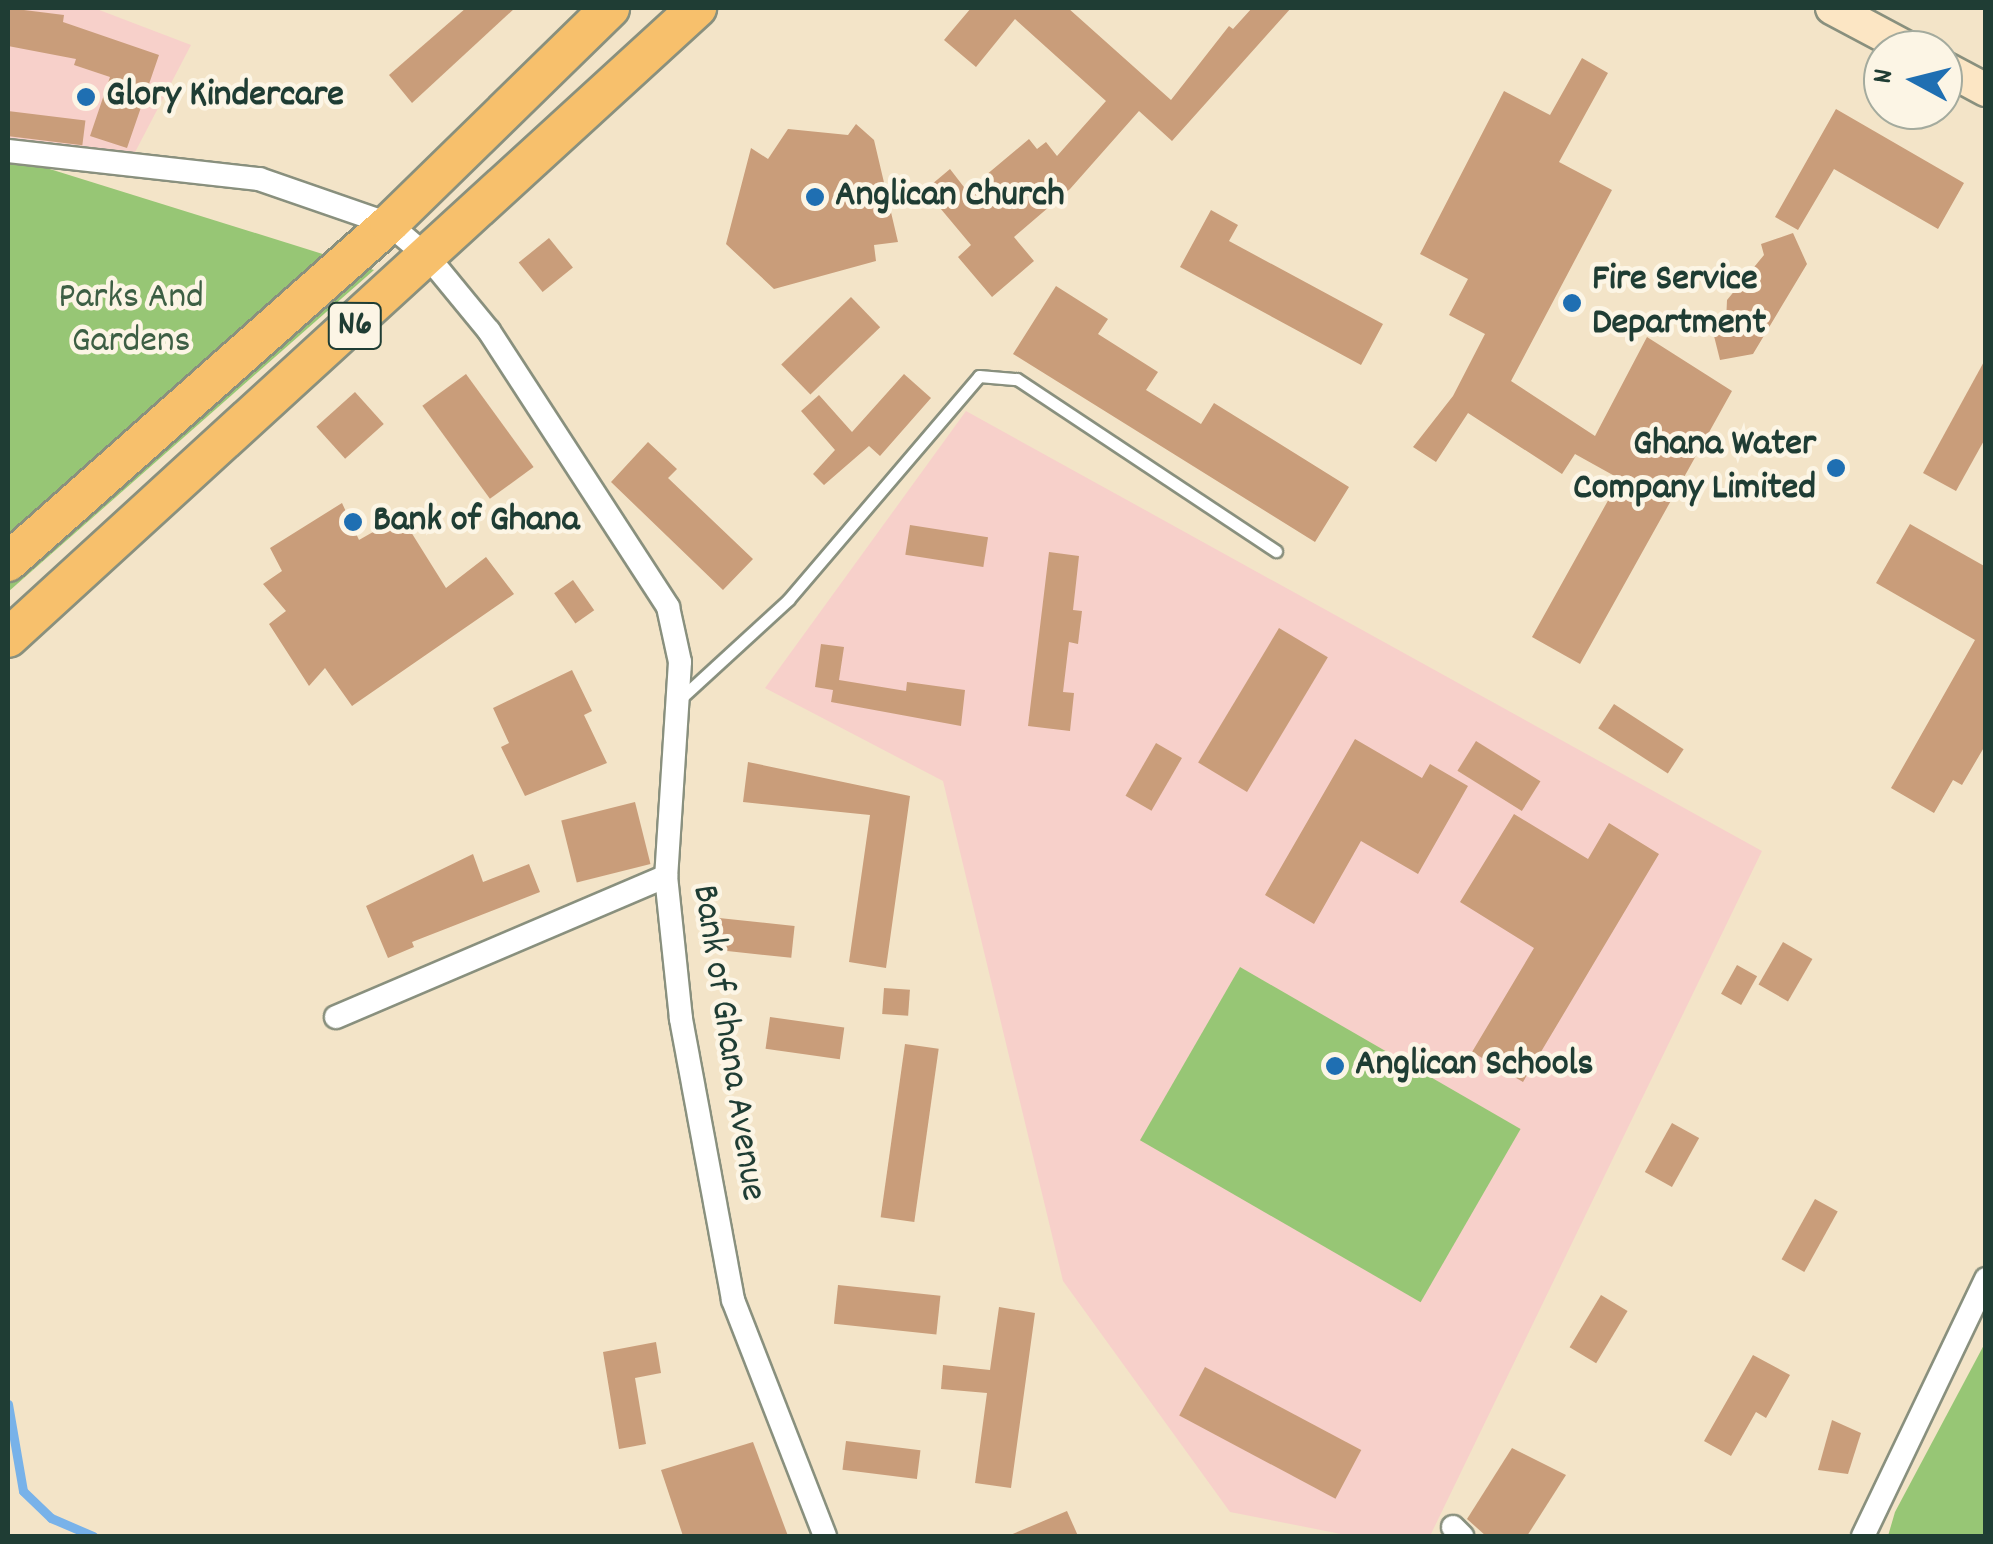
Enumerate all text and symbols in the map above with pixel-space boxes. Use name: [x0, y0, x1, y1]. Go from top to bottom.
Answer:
north arrow: [1863, 30, 1963, 130]
text: N: [1865, 67, 1906, 86]
place label: Glory Kindercare: [106, 74, 344, 120]
marker: Glory Kindercare: [75, 86, 97, 108]
place label: Anglican Church: [835, 174, 1065, 220]
marker: Anglican Church: [804, 186, 826, 208]
place label: Fire Service Department: [1592, 258, 1766, 348]
park label: Parks And Gardens: [58, 276, 204, 366]
marker: Fire Service Department: [1561, 292, 1583, 314]
road number: N6: [328, 296, 382, 356]
place label: Ghana Water Company Limited: [1573, 423, 1816, 512]
marker: Ghana Water Company Limited: [1825, 457, 1847, 479]
place label: Bank of Ghana: [373, 499, 579, 545]
marker: Bank of Ghana: [342, 511, 364, 533]
street label: Bank of Ghana Avenue: [680, 882, 774, 1204]
place label: Anglican Schools: [1355, 1043, 1594, 1089]
marker: Anglican Schools: [1324, 1055, 1346, 1077]

